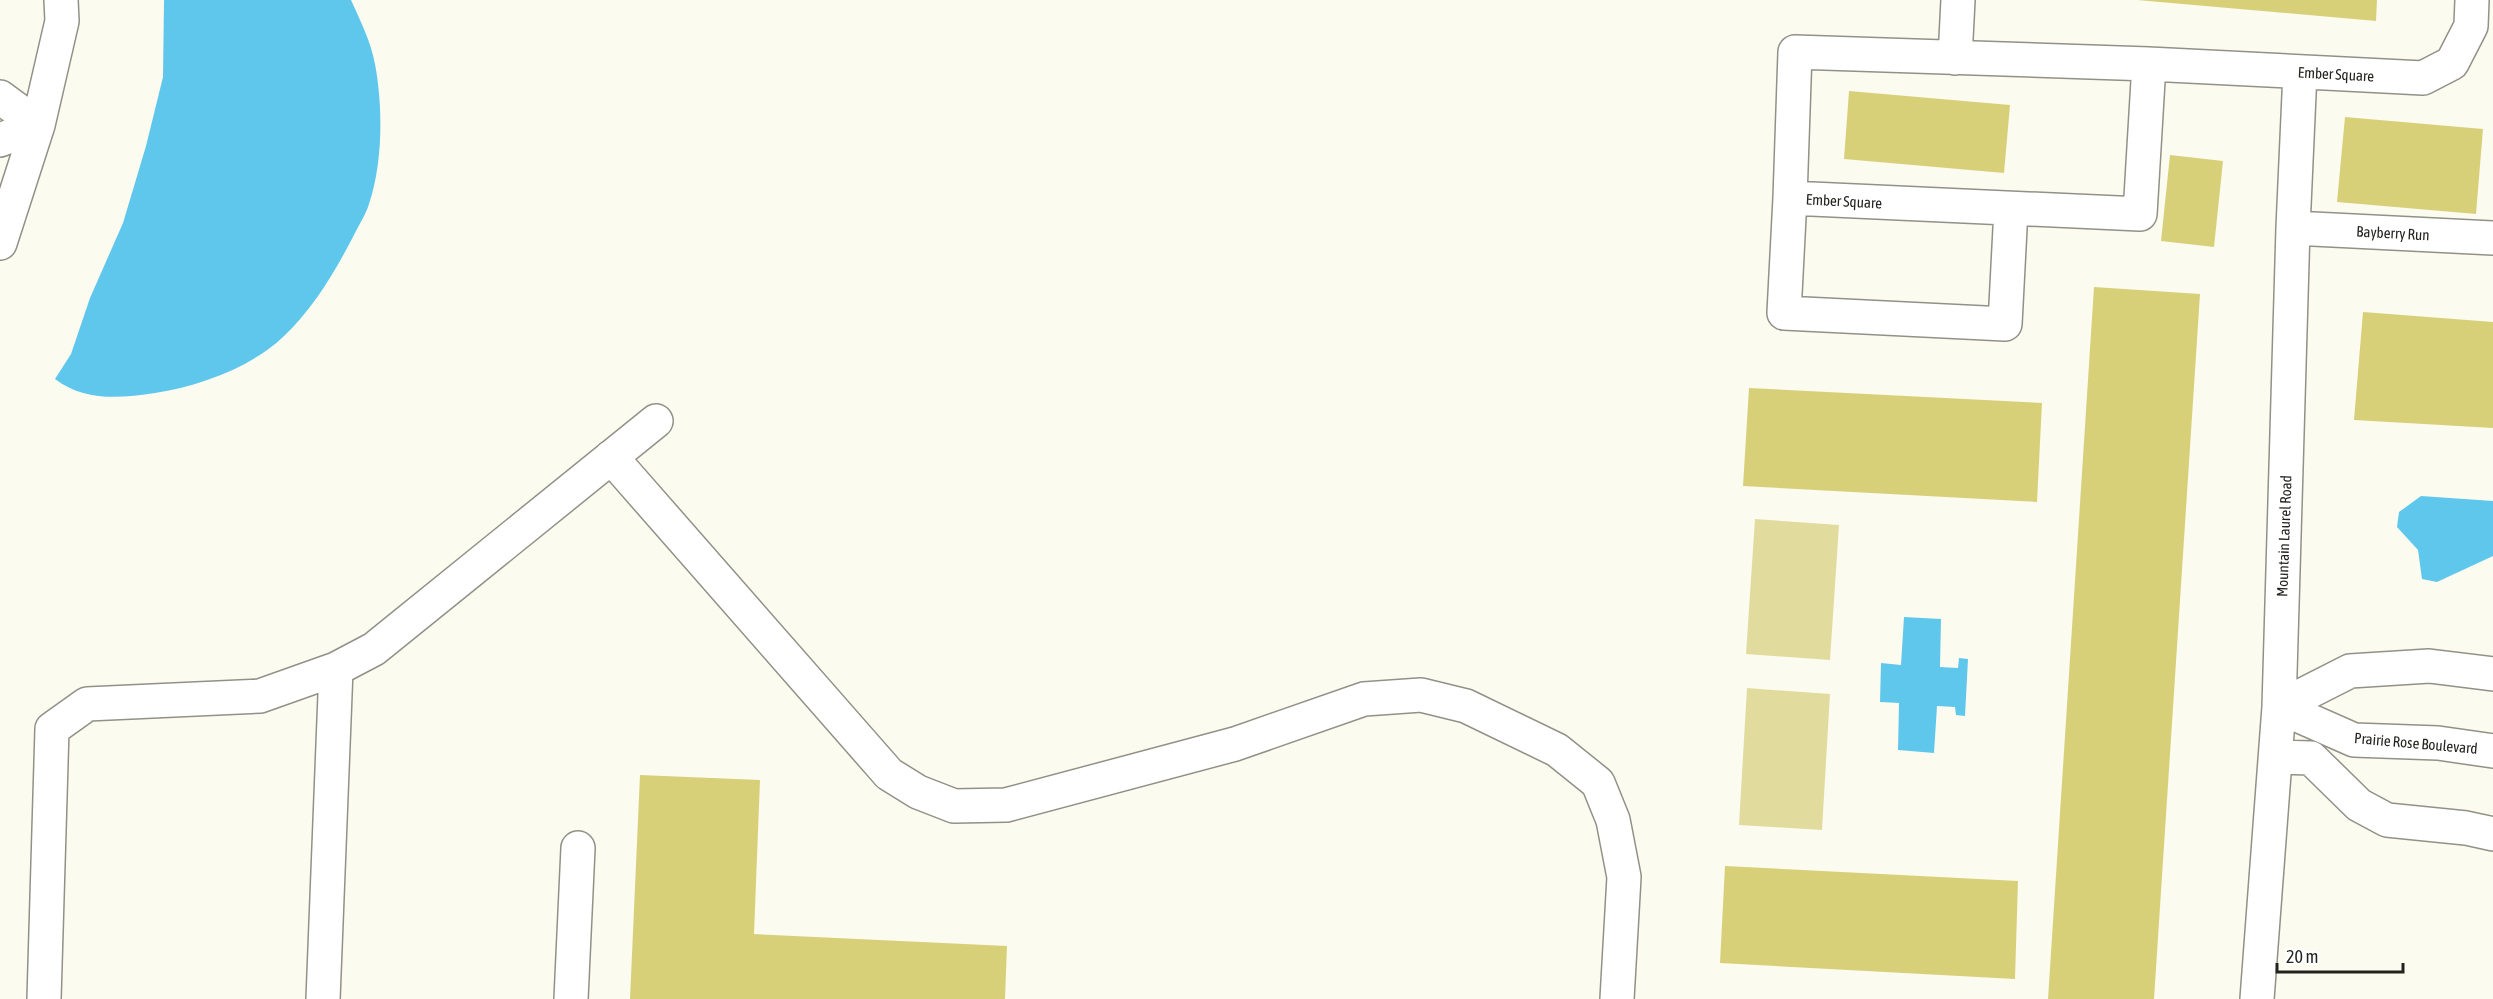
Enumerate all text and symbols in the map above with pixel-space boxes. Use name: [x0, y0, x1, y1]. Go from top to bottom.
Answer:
street label: Ember Square: [2297, 64, 2375, 84]
street label: Ember Square: [1805, 191, 1883, 211]
street label: Bayberry Run: [2356, 223, 2430, 243]
street label: Mountain Laurel Road: [2273, 475, 2295, 597]
street label: Prairie Rose Boulevard: [2354, 729, 2478, 757]
scale bar: [2277, 936, 2403, 974]
text: 20 m: [2286, 946, 2318, 967]

